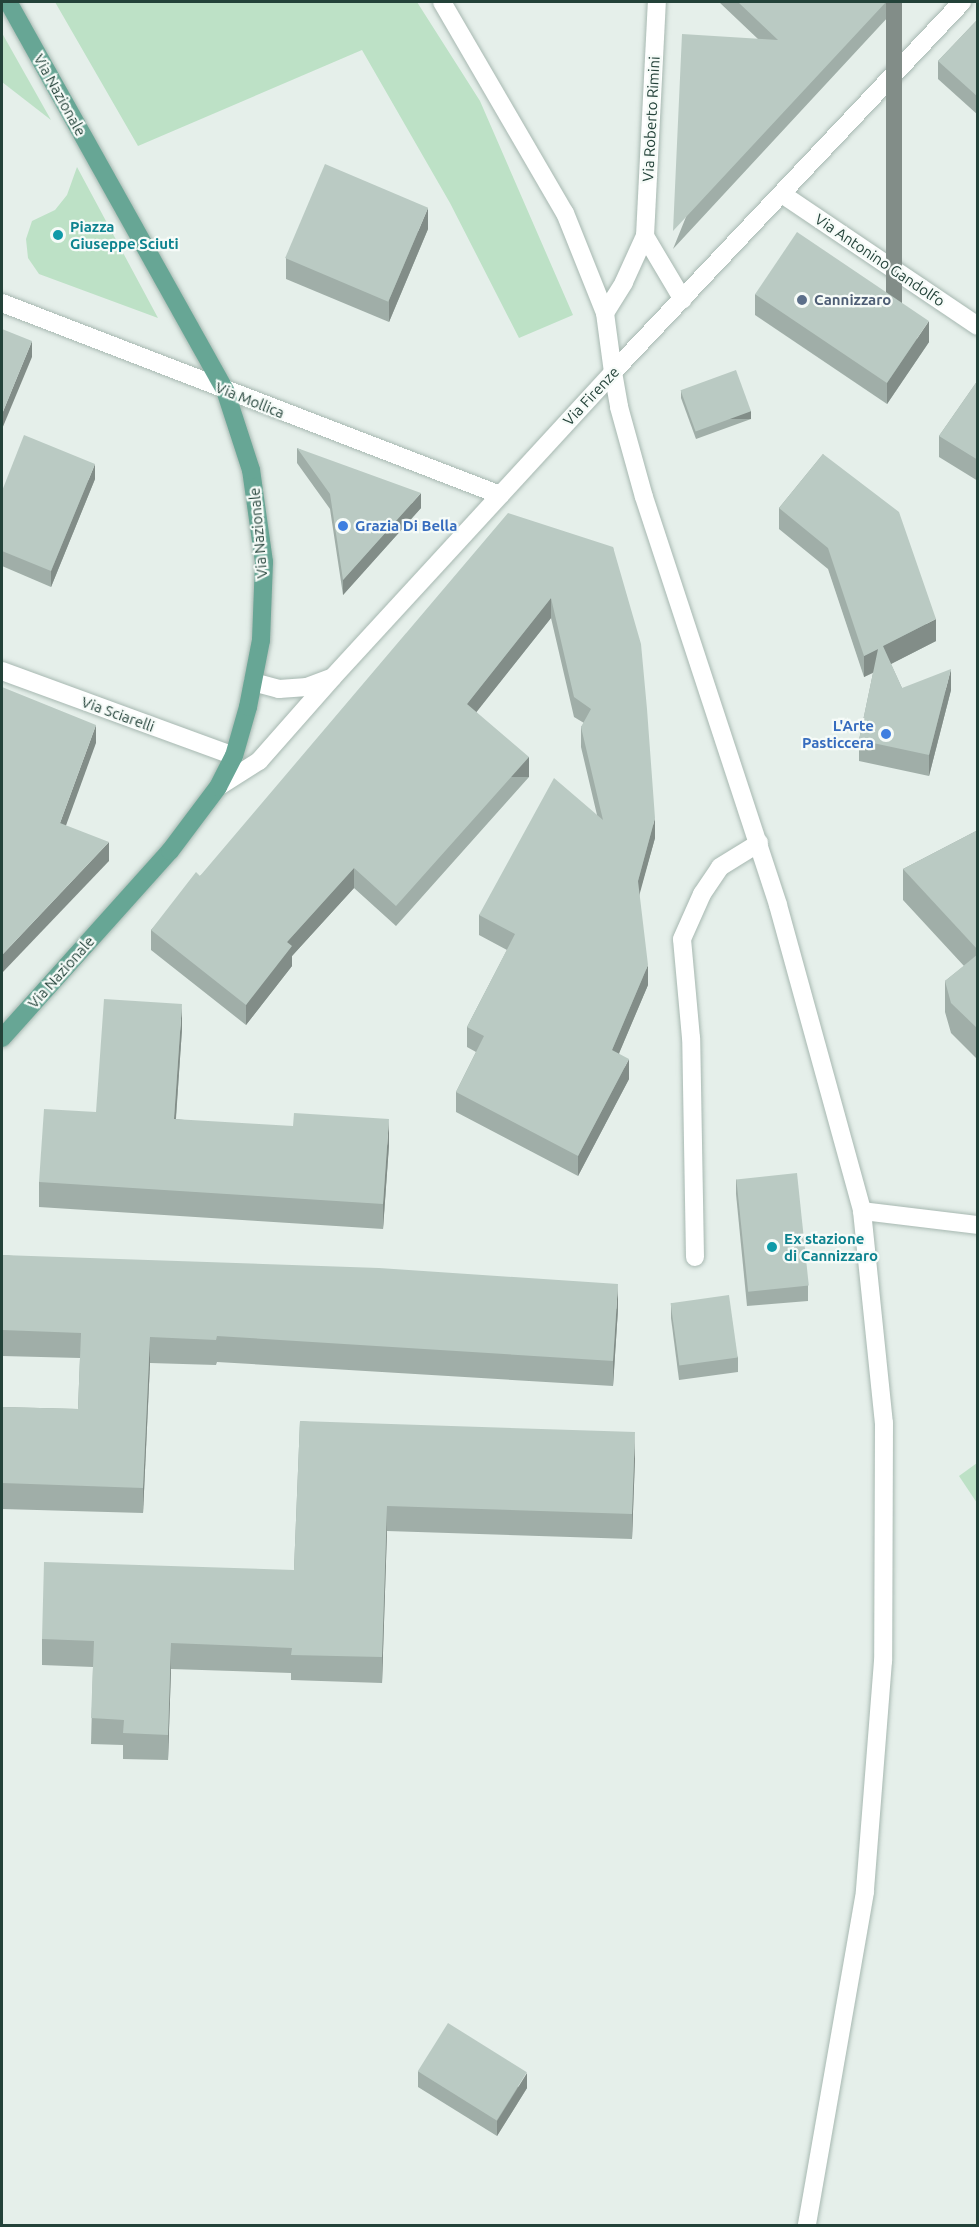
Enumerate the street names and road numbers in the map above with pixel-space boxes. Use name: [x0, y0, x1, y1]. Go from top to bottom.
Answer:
street label: Via Nazionale: [30, 51, 90, 139]
street label: Via Roberto Rimini: [639, 56, 663, 182]
street label: Via Antonino Gandolfo: [812, 210, 948, 310]
street label: Via Firenze: [559, 363, 623, 429]
street label: Via Mollica: [213, 378, 287, 422]
street label: Via Nazionale: [245, 487, 271, 579]
street label: Via Sciarelli: [79, 692, 157, 736]
street label: Via Nazionale: [24, 932, 98, 1012]

